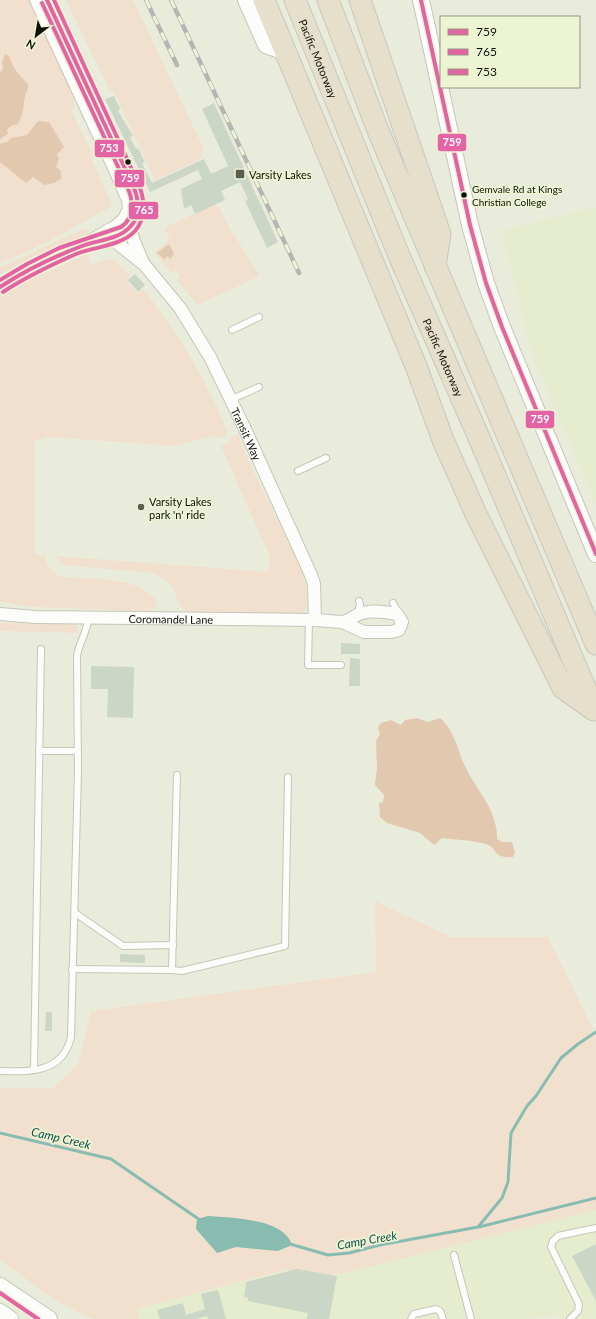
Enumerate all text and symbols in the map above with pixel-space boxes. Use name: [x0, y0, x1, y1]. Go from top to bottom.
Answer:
north arrow: [16, 16, 56, 56]
legend: [440, 16, 580, 88]
street label: Pacific Motorway: [297, 17, 341, 100]
text: 759: [476, 24, 497, 39]
text: N: [24, 37, 38, 53]
text: 765: [476, 44, 497, 59]
text: 753: [476, 64, 497, 79]
line badge: 759: [437, 133, 467, 152]
text: 759: [442, 135, 462, 148]
line badge: 753: [94, 139, 125, 158]
text: 753: [99, 141, 119, 154]
unlabelled marker: [123, 157, 133, 167]
marker: Varsity Lakes: [234, 168, 246, 180]
place label: Varsity Lakes: [249, 168, 312, 181]
line badge: 759: [114, 169, 145, 188]
text: 759: [120, 171, 140, 184]
place label: Gemvale Rd at Kings Christian College: [472, 183, 562, 208]
marker: Gemvale Rd at Kings Christian College: [459, 190, 469, 200]
line badge: 765: [128, 201, 159, 220]
text: 765: [134, 203, 154, 216]
street label: Pacific Motorway: [421, 316, 467, 399]
street label: Transit Way: [229, 405, 265, 462]
line badge: 759: [525, 410, 555, 429]
text: 759: [530, 412, 550, 425]
place label: Varsity Lakes park 'n' ride: [149, 495, 212, 521]
marker: Varsity Lakes park 'n' ride: [136, 502, 146, 512]
street label: Coromandel Lane: [128, 612, 213, 625]
water label: Camp Creek: [30, 1124, 93, 1152]
water label: Camp Creek: [336, 1227, 398, 1253]

